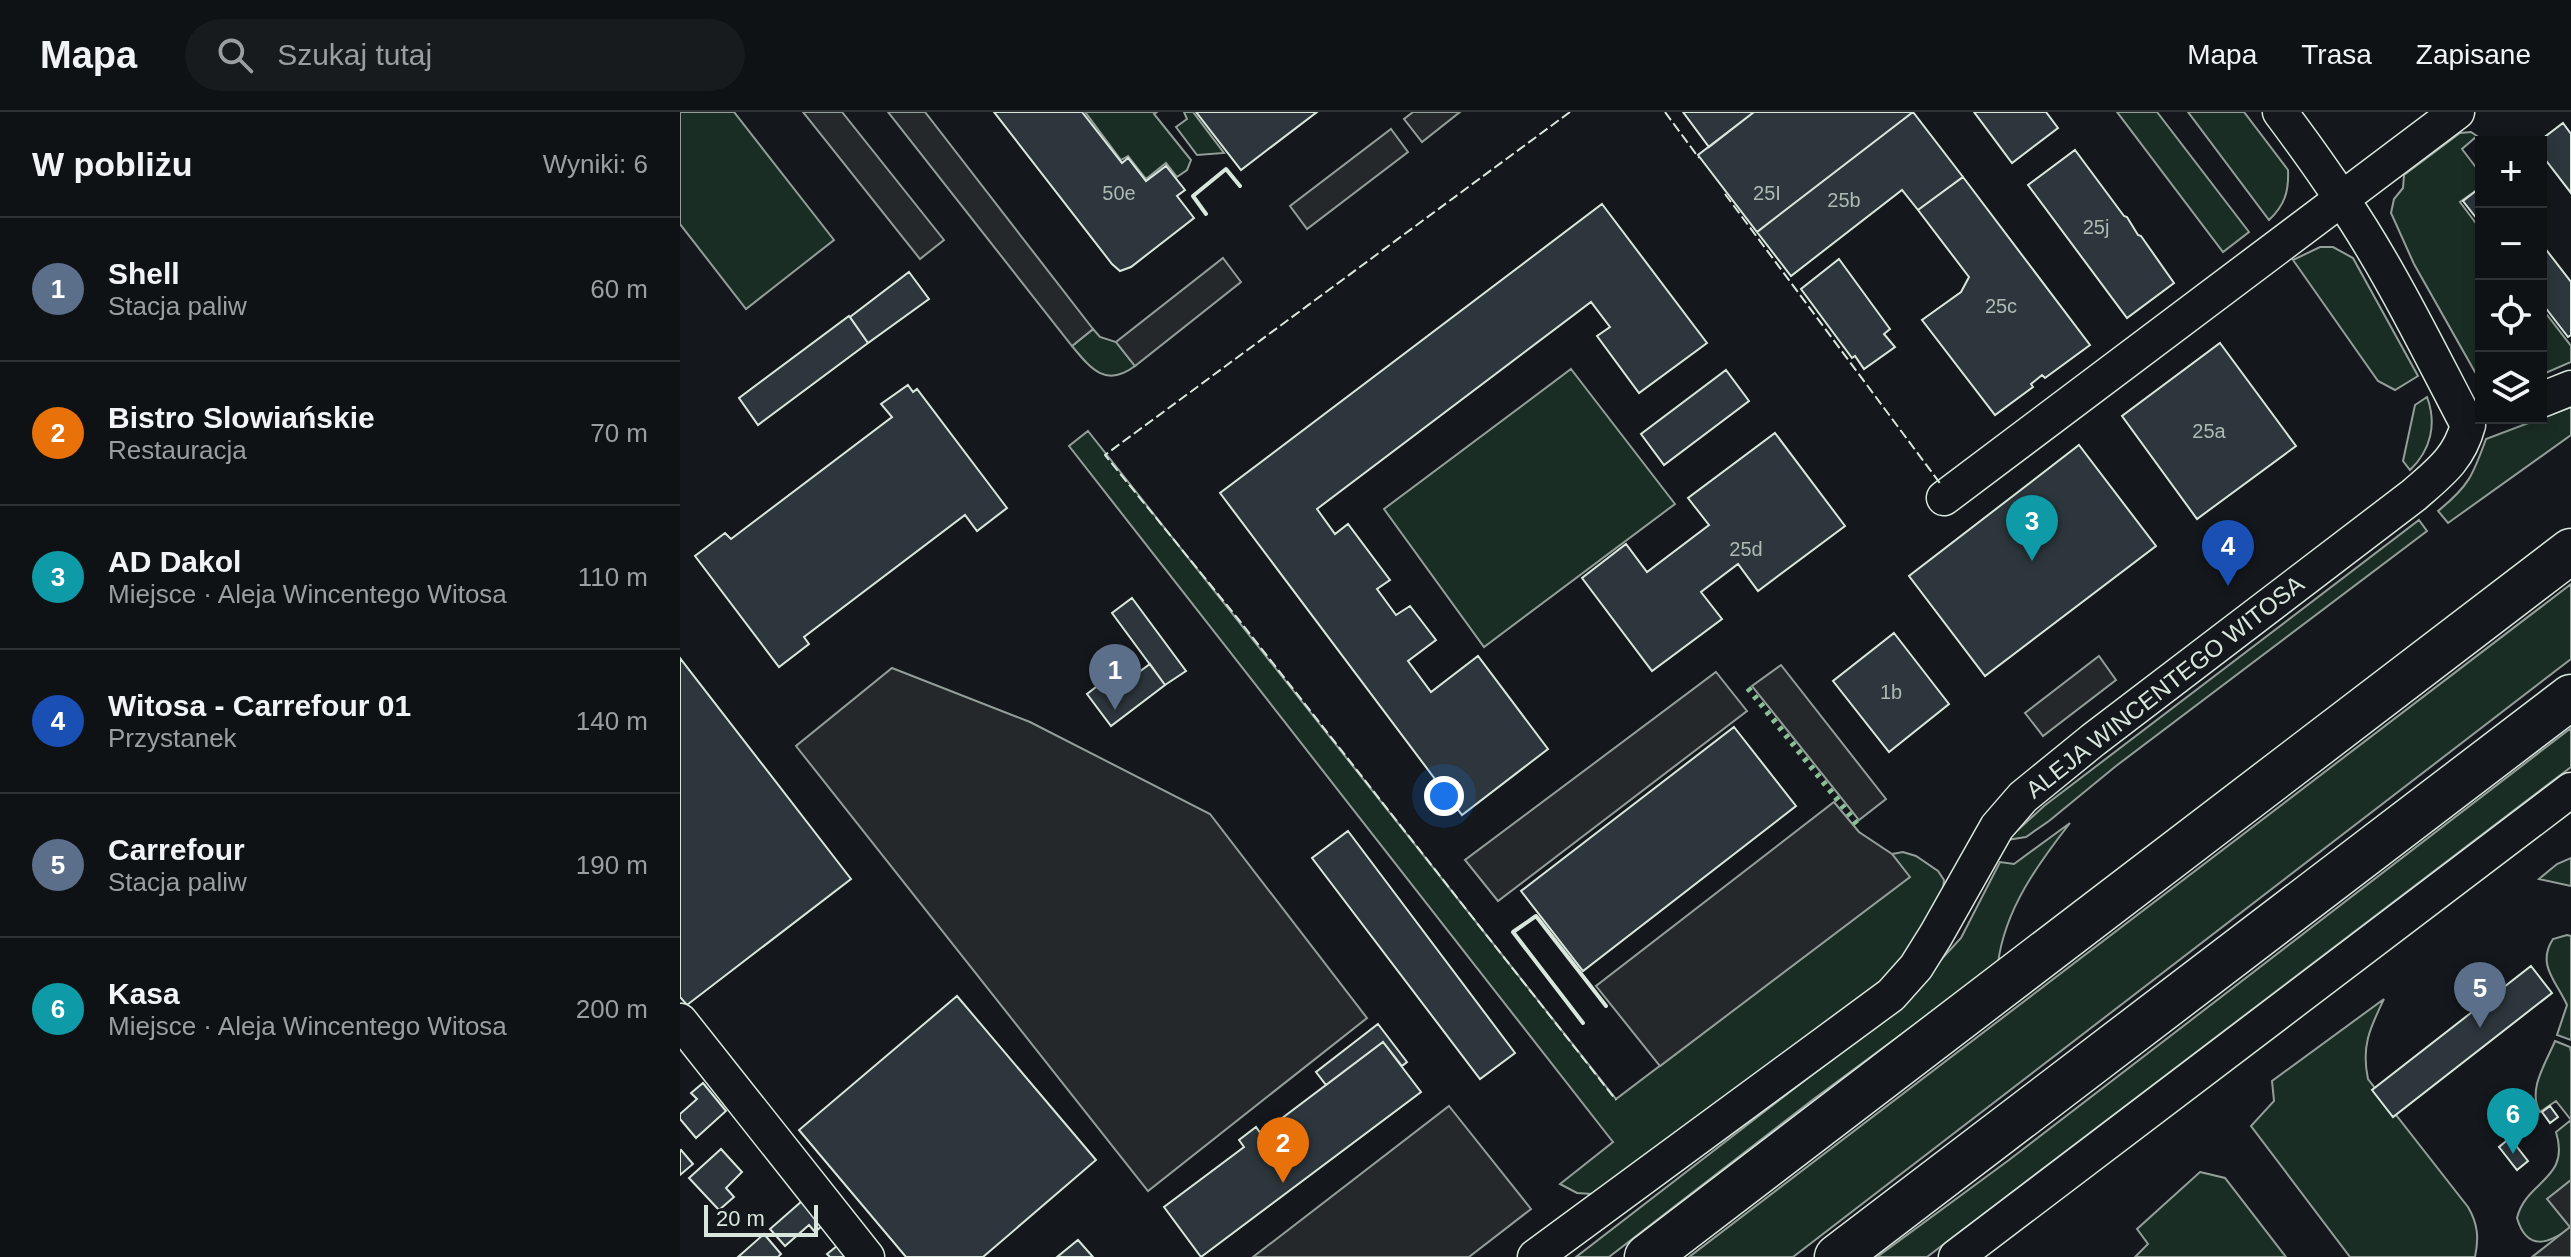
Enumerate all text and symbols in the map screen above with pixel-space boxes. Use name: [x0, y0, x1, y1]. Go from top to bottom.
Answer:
search box: [185, 19, 745, 91]
icon: search: [213, 33, 257, 77]
text: Mapa: [40, 34, 137, 76]
text: Szukaj tutaj: [277, 38, 432, 71]
text: Mapa: [2187, 39, 2257, 70]
text: Trasa: [2301, 39, 2372, 70]
text: Zapisane: [2416, 39, 2531, 70]
map controls: [2475, 136, 2547, 424]
button: +: [2475, 136, 2547, 208]
text: W pobliżu: [32, 145, 193, 183]
text: Wyniki: 6: [543, 149, 648, 179]
house number: 50e: [1102, 182, 1136, 204]
house number: 25I: [1753, 182, 1781, 204]
house number: 25b: [1827, 189, 1861, 211]
button: −: [2475, 208, 2547, 280]
house number: 25j: [2083, 216, 2109, 238]
text: Shell: [108, 257, 180, 290]
text: 1: [51, 274, 65, 304]
text: 60 m: [590, 274, 648, 304]
button: locate: [2475, 280, 2547, 352]
text: Stacja paliw: [108, 291, 247, 321]
house number: 25c: [1985, 295, 2017, 317]
button: layers: [2475, 352, 2547, 424]
text: Bistro Slowiańskie: [108, 401, 375, 434]
text: 2: [51, 418, 65, 448]
text: 70 m: [590, 418, 648, 448]
house number: 25a: [2192, 420, 2227, 442]
text: Restauracja: [108, 435, 247, 465]
pin: 3: [2006, 495, 2058, 561]
pin: 4: [2202, 520, 2254, 586]
house number: 25d: [1729, 538, 1763, 560]
text: AD Dakol: [108, 545, 241, 578]
text: 3: [51, 562, 65, 592]
text: 110 m: [578, 562, 648, 592]
street label: ALEJA WINCENTEGO WITOSA: [2020, 570, 2309, 803]
text: Miejsce · Aleja Wincentego Witosa: [108, 579, 507, 609]
pin: 1: [1089, 644, 1141, 710]
house number: 1b: [1880, 681, 1902, 703]
text: Witosa - Carrefour 01: [108, 689, 411, 722]
text: 4: [51, 706, 65, 736]
text: 140 m: [576, 706, 648, 736]
text: Przystanek: [108, 723, 237, 753]
your location: [1424, 776, 1464, 816]
text: Carrefour: [108, 833, 245, 866]
text: 5: [51, 850, 65, 880]
text: 190 m: [576, 850, 648, 880]
text: Stacja paliw: [108, 867, 247, 897]
pin: 5: [2454, 962, 2506, 1028]
text: Kasa: [108, 977, 180, 1010]
text: 6: [51, 994, 65, 1024]
text: 200 m: [576, 994, 648, 1024]
text: Miejsce · Aleja Wincentego Witosa: [108, 1011, 507, 1041]
pin: 6: [2487, 1088, 2539, 1154]
pin: 2: [1257, 1117, 1309, 1183]
scale bar: [704, 1201, 818, 1237]
text: 20 m: [716, 1206, 765, 1231]

